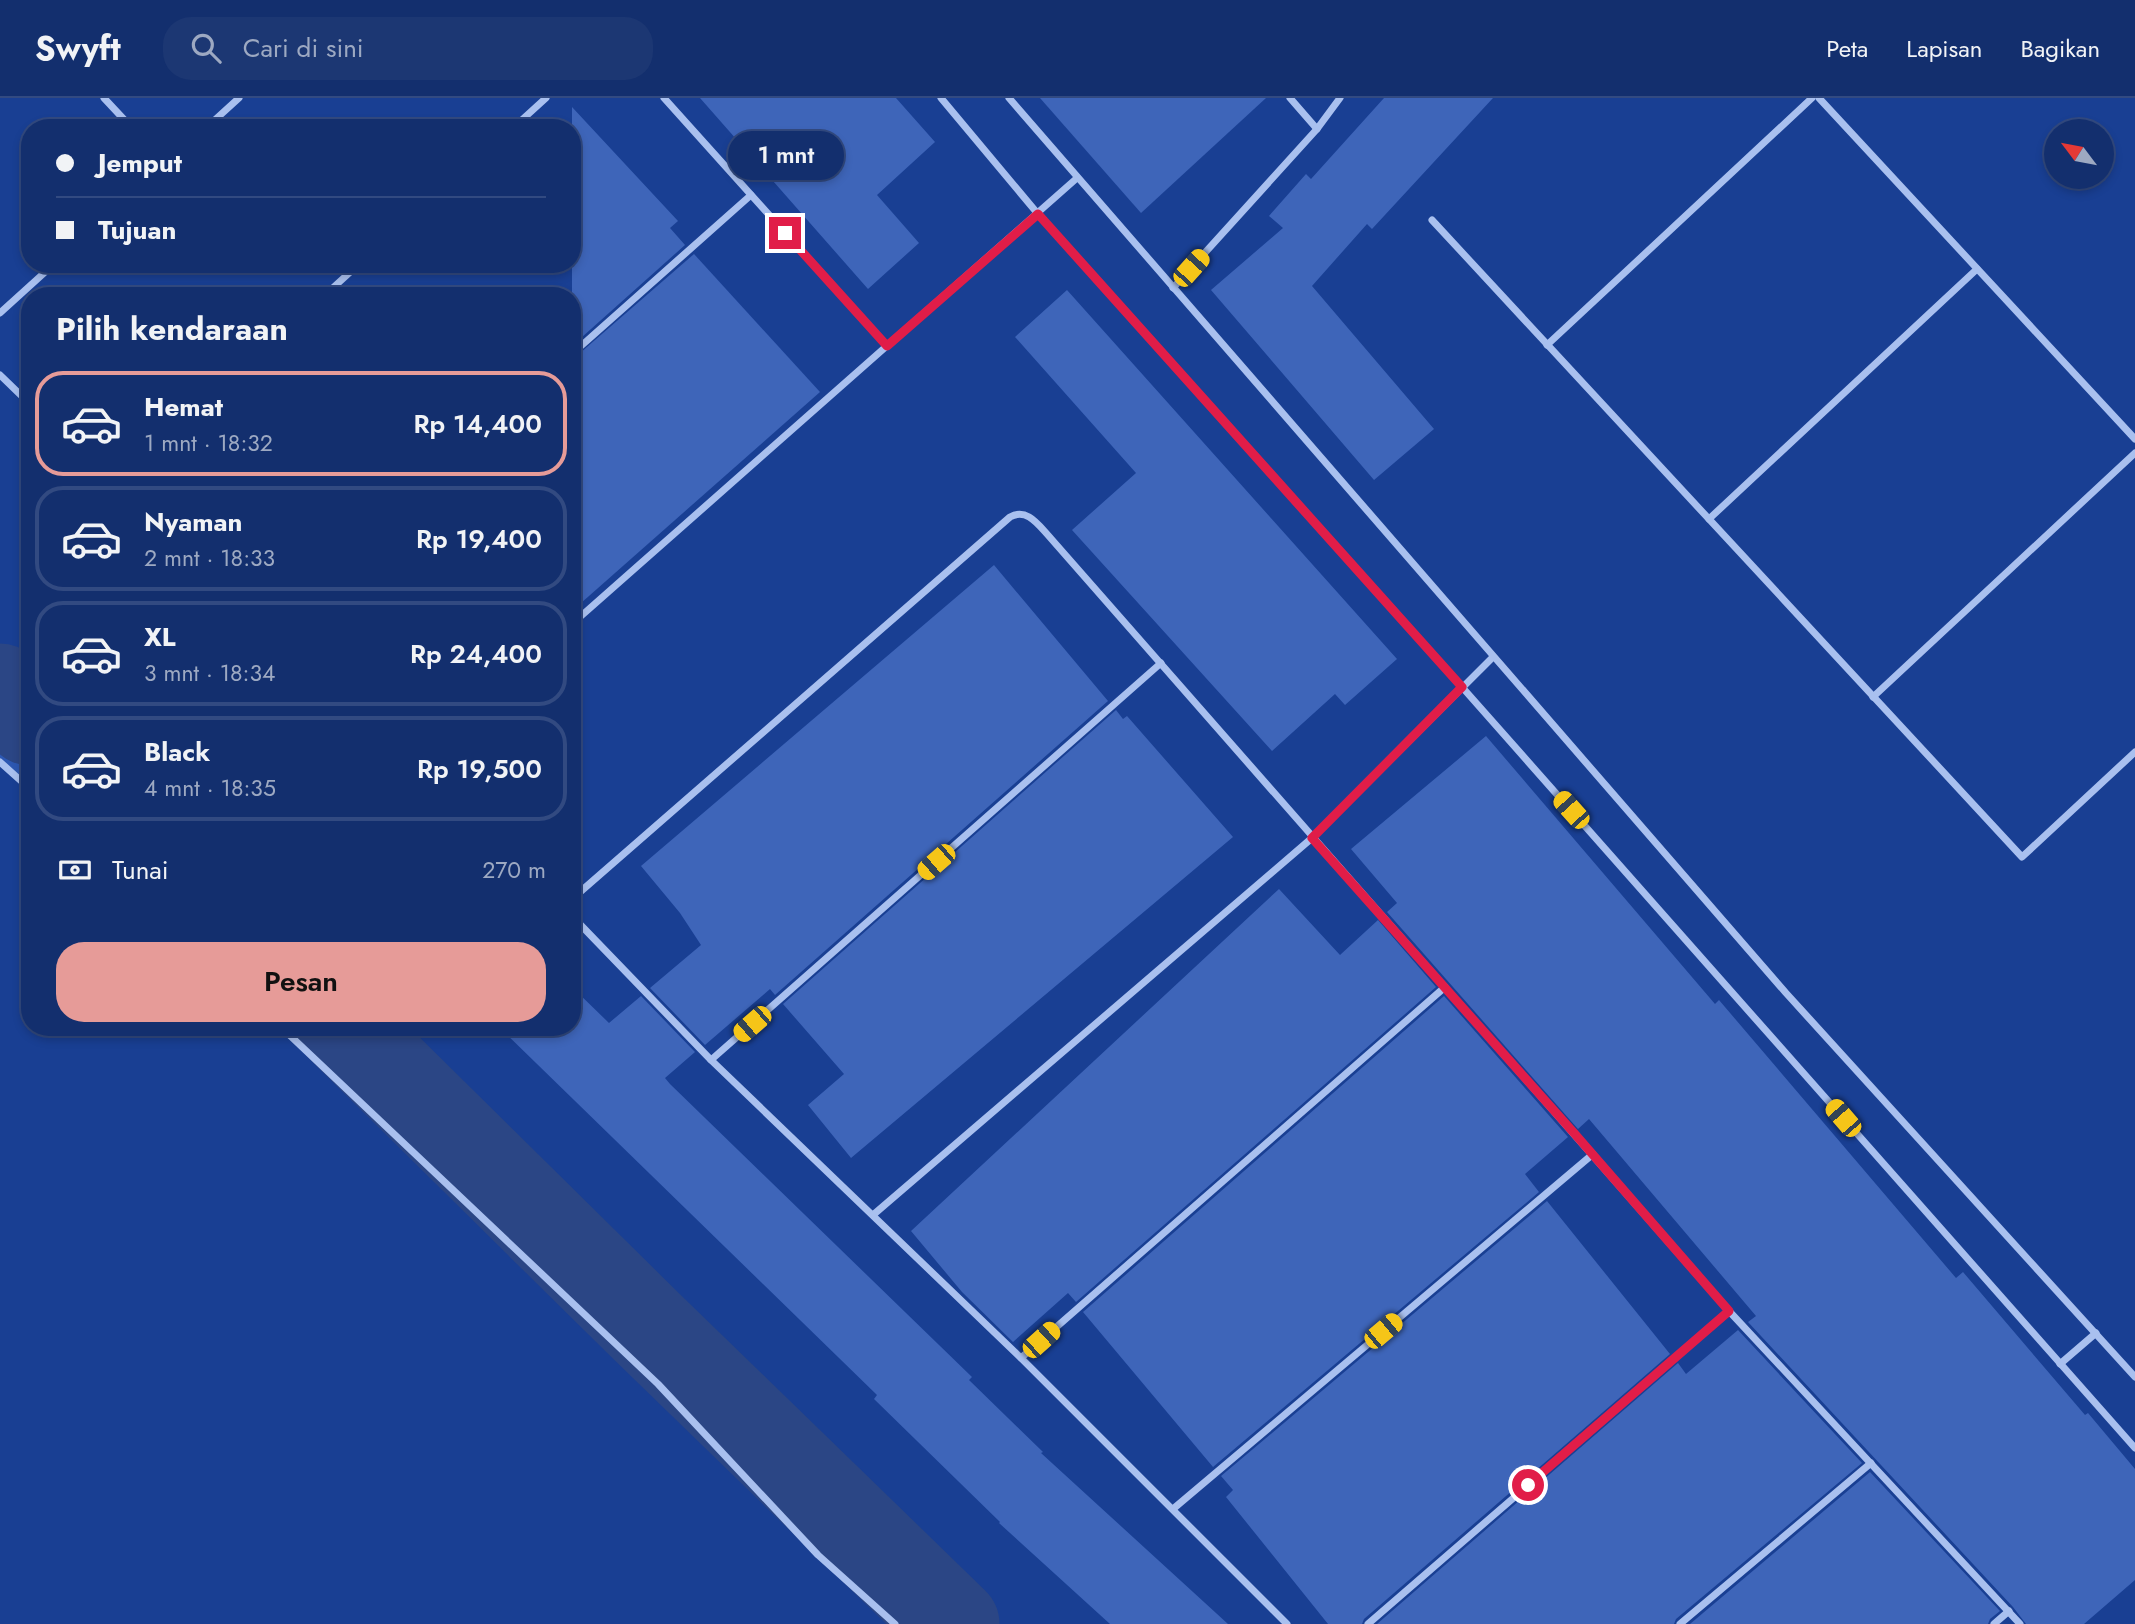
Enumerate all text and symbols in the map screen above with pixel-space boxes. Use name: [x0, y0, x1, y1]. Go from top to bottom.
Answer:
search box: [163, 17, 653, 80]
text: Swyft: [35, 25, 121, 72]
icon: search: [187, 29, 225, 67]
text: Cari di sini: [243, 29, 364, 67]
text: Peta: [1826, 31, 1868, 66]
text: Lapisan: [1906, 31, 1982, 66]
text: Bagikan: [2020, 31, 2100, 66]
north arrow: [2044, 119, 2114, 189]
map controls: [2044, 119, 2114, 189]
callout: 1 mnt: [727, 131, 843, 180]
text: 1 mnt: [758, 138, 814, 172]
text: Jemput: [98, 144, 182, 182]
text: Tujuan: [98, 211, 176, 249]
route end: [769, 217, 801, 249]
car: [1170, 245, 1213, 291]
text: Pilih kendaraan: [56, 306, 288, 352]
text: Hemat: [144, 388, 223, 426]
icon: car: [60, 392, 123, 455]
text: Rp 14,400: [414, 405, 542, 443]
text: 1 mnt · 18:32: [144, 426, 273, 460]
text: Nyaman: [144, 503, 243, 541]
icon: car: [60, 507, 123, 570]
text: Rp 19,400: [416, 520, 542, 558]
text: 2 mnt · 18:33: [144, 541, 275, 575]
text: XL: [144, 618, 176, 656]
icon: car: [60, 622, 123, 685]
text: Rp 24,400: [410, 635, 542, 673]
text: 3 mnt · 18:34: [144, 656, 275, 690]
text: Black: [144, 733, 210, 771]
icon: car: [60, 737, 123, 800]
text: Rp 19,500: [417, 750, 542, 788]
text: 4 mnt · 18:35: [144, 771, 276, 805]
car: [1550, 787, 1593, 833]
car: [914, 840, 959, 884]
icon: cash: [56, 851, 94, 889]
text: Tunai: [112, 851, 169, 889]
text: 270 m: [482, 853, 546, 887]
button: Pesan: [56, 942, 546, 1022]
car: [730, 1002, 775, 1046]
car: [1822, 1095, 1865, 1141]
car: [1361, 1309, 1406, 1353]
car: [1019, 1318, 1064, 1362]
route start: [1512, 1469, 1544, 1501]

